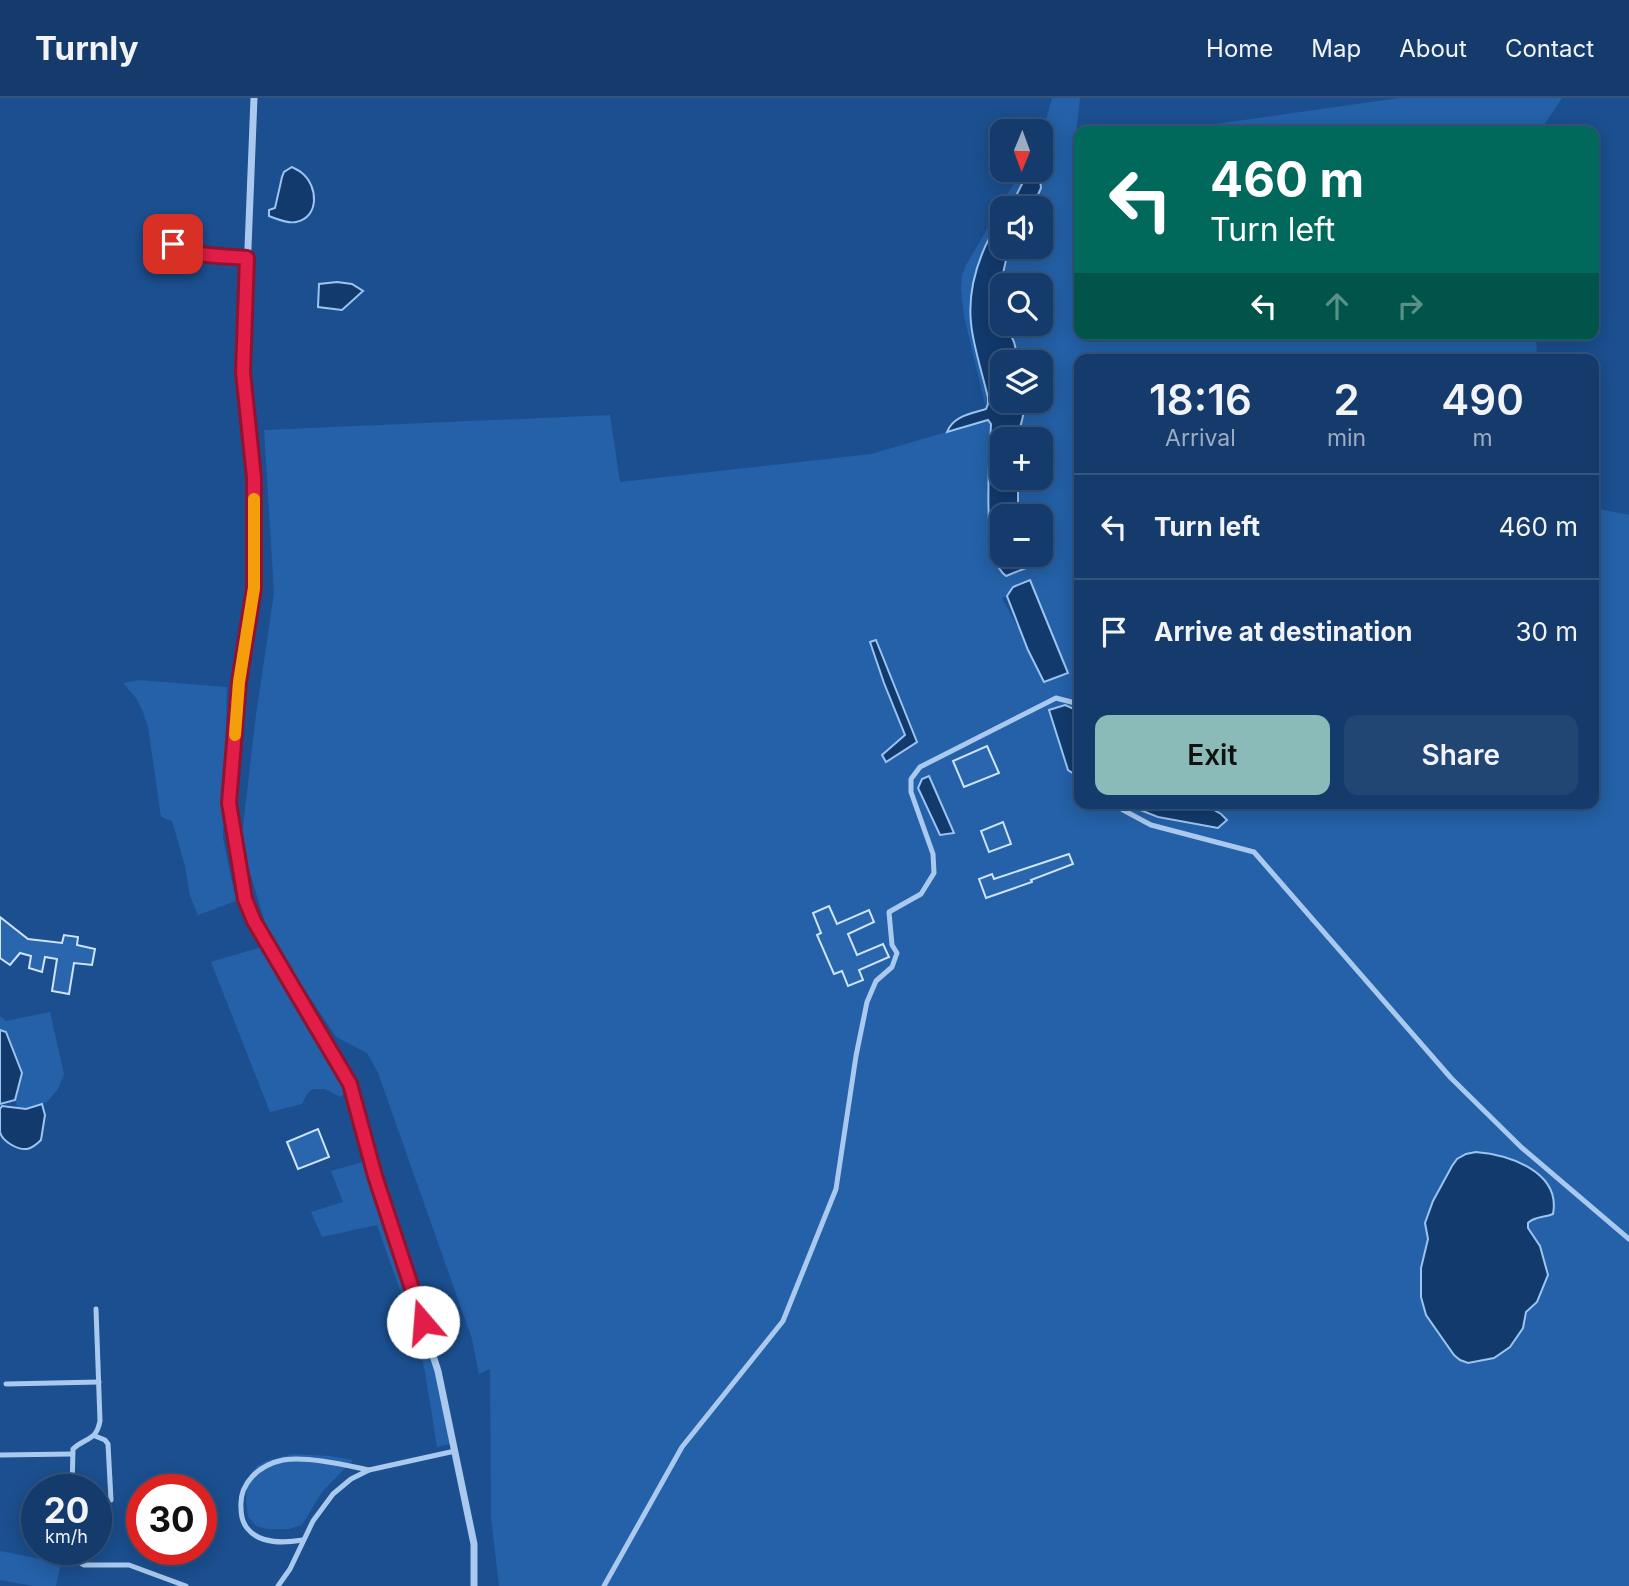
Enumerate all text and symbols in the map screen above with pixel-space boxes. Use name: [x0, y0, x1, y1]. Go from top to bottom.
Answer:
text: Turnly: [35, 28, 139, 68]
text: Home: [1206, 34, 1273, 63]
text: Map: [1311, 34, 1361, 63]
text: About: [1399, 34, 1467, 63]
text: Contact: [1505, 34, 1594, 63]
north arrow: [990, 119, 1054, 182]
map controls: [990, 119, 1053, 567]
text: 460 m: [1210, 150, 1364, 209]
icon: left: [1095, 154, 1186, 245]
button: sound: [990, 196, 1053, 259]
text: Turn left: [1210, 210, 1335, 249]
pin: [143, 214, 203, 274]
icon: arrive: [154, 225, 192, 263]
button: search: [990, 273, 1053, 336]
icon: left: [1245, 287, 1283, 325]
icon: ahead: [1318, 287, 1356, 325]
icon: right: [1391, 287, 1429, 325]
button: layers: [990, 350, 1053, 413]
text: 18:16: [1149, 374, 1252, 425]
text: 2: [1333, 374, 1360, 425]
text: 490: [1441, 374, 1524, 425]
text: Arrival: [1165, 424, 1236, 452]
text: min: [1327, 424, 1366, 452]
text: m: [1473, 424, 1493, 452]
button: +: [990, 427, 1053, 490]
button: −: [990, 504, 1053, 567]
icon: left: [1095, 508, 1133, 546]
text: Turn left: [1154, 511, 1260, 542]
text: 460 m: [1499, 511, 1578, 542]
icon: arrive: [1095, 613, 1133, 651]
text: Arrive at destination: [1154, 616, 1413, 647]
text: 30 m: [1515, 616, 1578, 647]
button: Exit: [1095, 715, 1330, 795]
button: Share: [1344, 715, 1578, 795]
position arrow: [386, 1285, 460, 1359]
speed limit sign: 30: [126, 1474, 217, 1565]
text: 20: [44, 1489, 89, 1531]
text: km/h: [45, 1526, 88, 1547]

